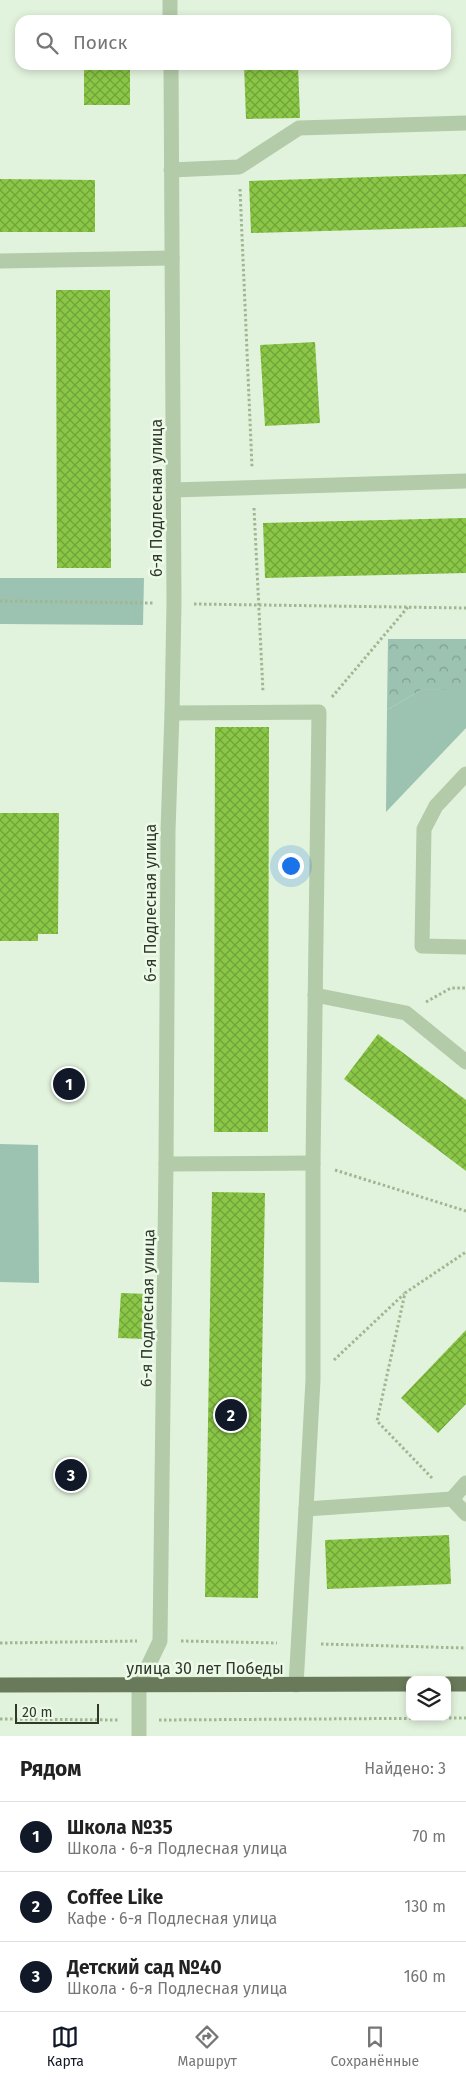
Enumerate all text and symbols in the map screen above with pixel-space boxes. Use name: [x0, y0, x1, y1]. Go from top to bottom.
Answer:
search box: [15, 15, 451, 70]
icon: search: [33, 29, 61, 57]
text: Поиск: [73, 31, 127, 54]
street label: 6-я Подлесная улица: [147, 419, 166, 577]
street label: 6-я Подлесная улица: [141, 824, 160, 982]
your location: [278, 853, 304, 879]
pin: 1: [53, 1065, 85, 1103]
street label: 6-я Подлесная улица: [137, 1229, 158, 1387]
pin: 2: [215, 1396, 247, 1434]
pin: 3: [55, 1456, 87, 1494]
street label: улица 30 лет Победы: [126, 1659, 284, 1678]
map controls: [406, 1676, 451, 1721]
button: layers: [406, 1676, 451, 1721]
scale bar: [15, 1701, 99, 1724]
text: 20 m: [22, 1704, 52, 1721]
text: Рядом: [20, 1756, 81, 1782]
text: Найдено: 3: [364, 1759, 446, 1778]
text: Школа №35: [67, 1816, 173, 1839]
text: 1: [32, 1827, 40, 1846]
text: 70 m: [412, 1827, 446, 1846]
text: Школа · 6-я Подлесная улица: [67, 1839, 288, 1858]
text: Coffee Like: [67, 1886, 163, 1909]
text: 2: [32, 1897, 40, 1916]
text: 130 m: [404, 1897, 446, 1916]
text: Кафе · 6-я Подлесная улица: [67, 1909, 277, 1928]
text: Детский сад №40: [67, 1956, 222, 1979]
text: 3: [32, 1967, 40, 1986]
text: 160 m: [404, 1967, 446, 1986]
text: Школа · 6-я Подлесная улица: [67, 1979, 288, 1998]
tab: Карта: [47, 2023, 84, 2070]
tab: Маршрут: [178, 2023, 237, 2070]
tab: Сохранённые: [331, 2023, 419, 2070]

